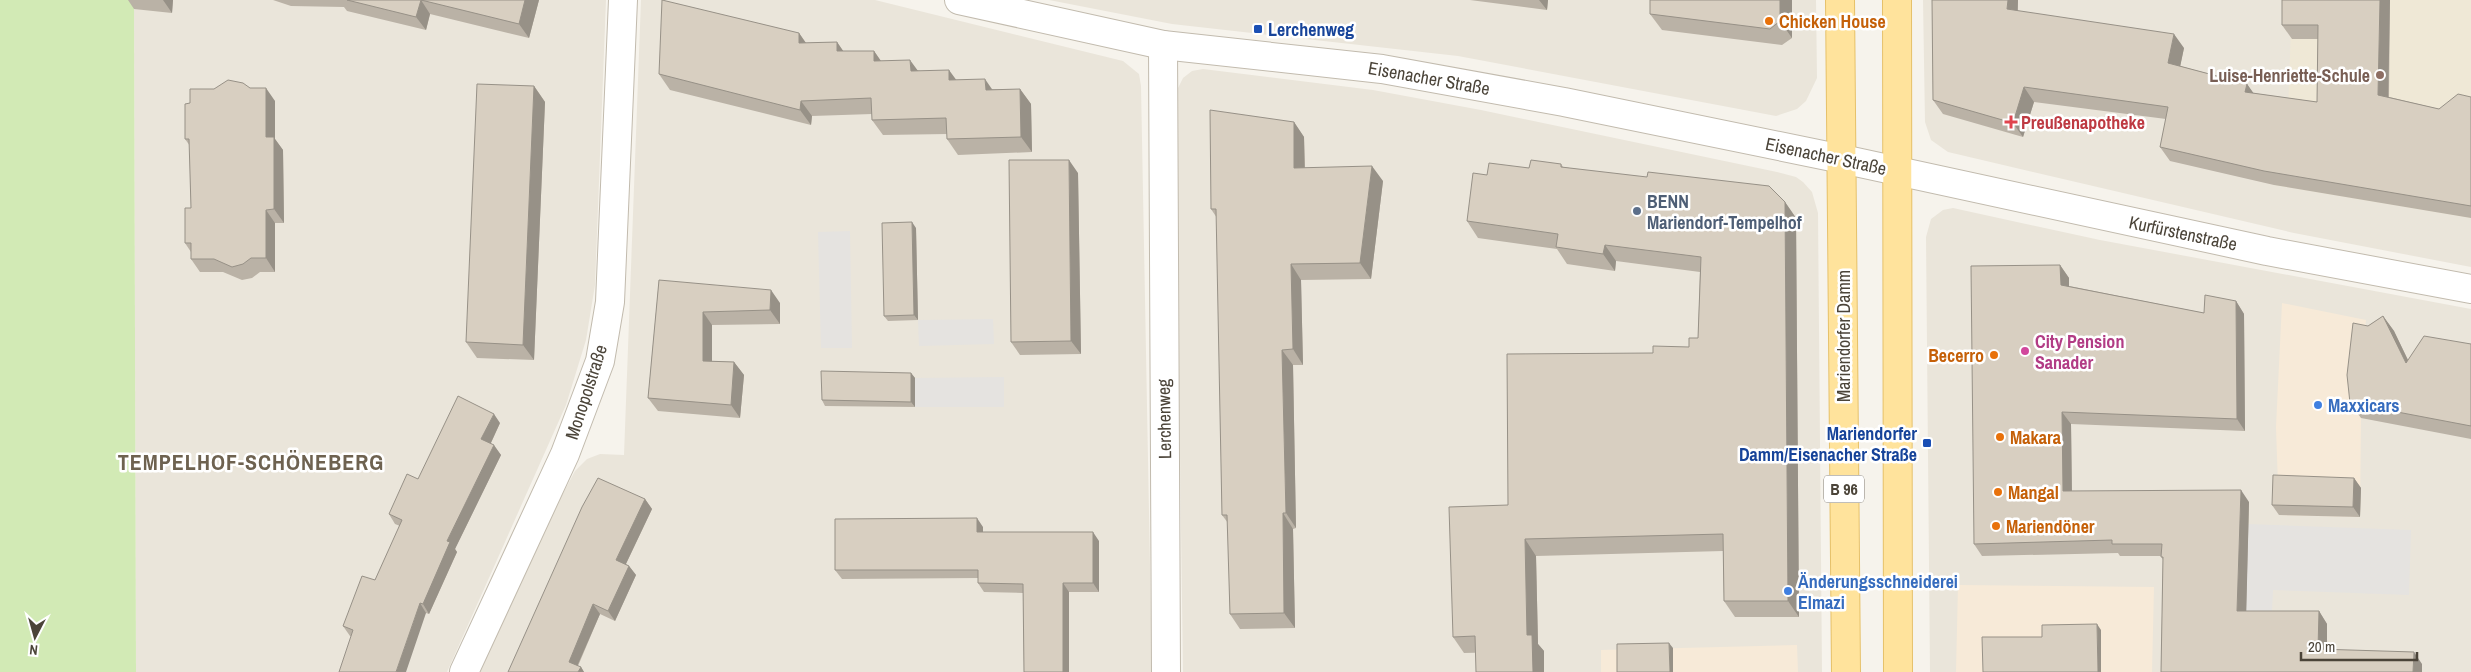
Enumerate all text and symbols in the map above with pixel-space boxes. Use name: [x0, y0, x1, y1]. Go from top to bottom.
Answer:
place label: Chicken House: [1779, 9, 1886, 34]
marker: Chicken House: [1763, 15, 1775, 27]
place label: Lerchenweg: [1268, 17, 1354, 42]
marker: Lerchenweg: [1252, 23, 1264, 35]
street label: Eisenacher Straße: [1366, 55, 1492, 101]
place label: Luise-Henriette-Schule: [2209, 63, 2370, 88]
marker: Luise-Henriette-Schule: [2374, 69, 2386, 81]
place label: Preußenapotheke: [2021, 110, 2145, 135]
marker: Preußenapotheke: [2005, 116, 2017, 128]
street label: Eisenacher Straße: [1763, 131, 1889, 181]
place label: BENN Mariendorf-Tempelhof: [1647, 189, 1802, 235]
marker: BENN Mariendorf-Tempelhof: [1631, 205, 1643, 217]
street label: Kurfürstenstraße: [2127, 209, 2239, 257]
street label: Mariendorfer Damm: [1831, 270, 1856, 402]
place label: City Pension Sanader: [2035, 329, 2124, 375]
street label: Monopolstraße: [559, 341, 613, 443]
place label: Becerro: [1928, 343, 1984, 368]
marker: City Pension Sanader: [2019, 345, 2031, 357]
marker: Becerro: [1988, 349, 2000, 361]
street label: Lerchenweg: [1151, 378, 1177, 459]
place label: Maxxicars: [2328, 393, 2399, 418]
marker: Maxxicars: [2312, 399, 2324, 411]
place label: Mariendorfer Damm/Eisenacher Straße: [1739, 421, 1917, 467]
place label: Makara: [2010, 425, 2062, 450]
marker: Makara: [1994, 431, 2006, 443]
marker: Mariendorfer Damm/Eisenacher Straße: [1921, 437, 1933, 449]
district label: TEMPELHOF-SCHÖNEBERG: [118, 447, 384, 477]
road number: B 96: [1824, 476, 1864, 502]
place label: Mangal: [2008, 480, 2059, 505]
marker: Mangal: [1992, 486, 2004, 498]
place label: Mariendöner: [2006, 514, 2095, 539]
marker: Mariendöner: [1990, 520, 2002, 532]
place label: Änderungsschneiderei Elmazi: [1798, 569, 1958, 615]
marker: Änderungsschneiderei Elmazi: [1782, 585, 1794, 597]
north arrow: [10, 612, 60, 662]
scale bar: [2301, 630, 2417, 662]
text: 20 m: [2308, 636, 2335, 657]
text: N: [29, 641, 39, 659]

